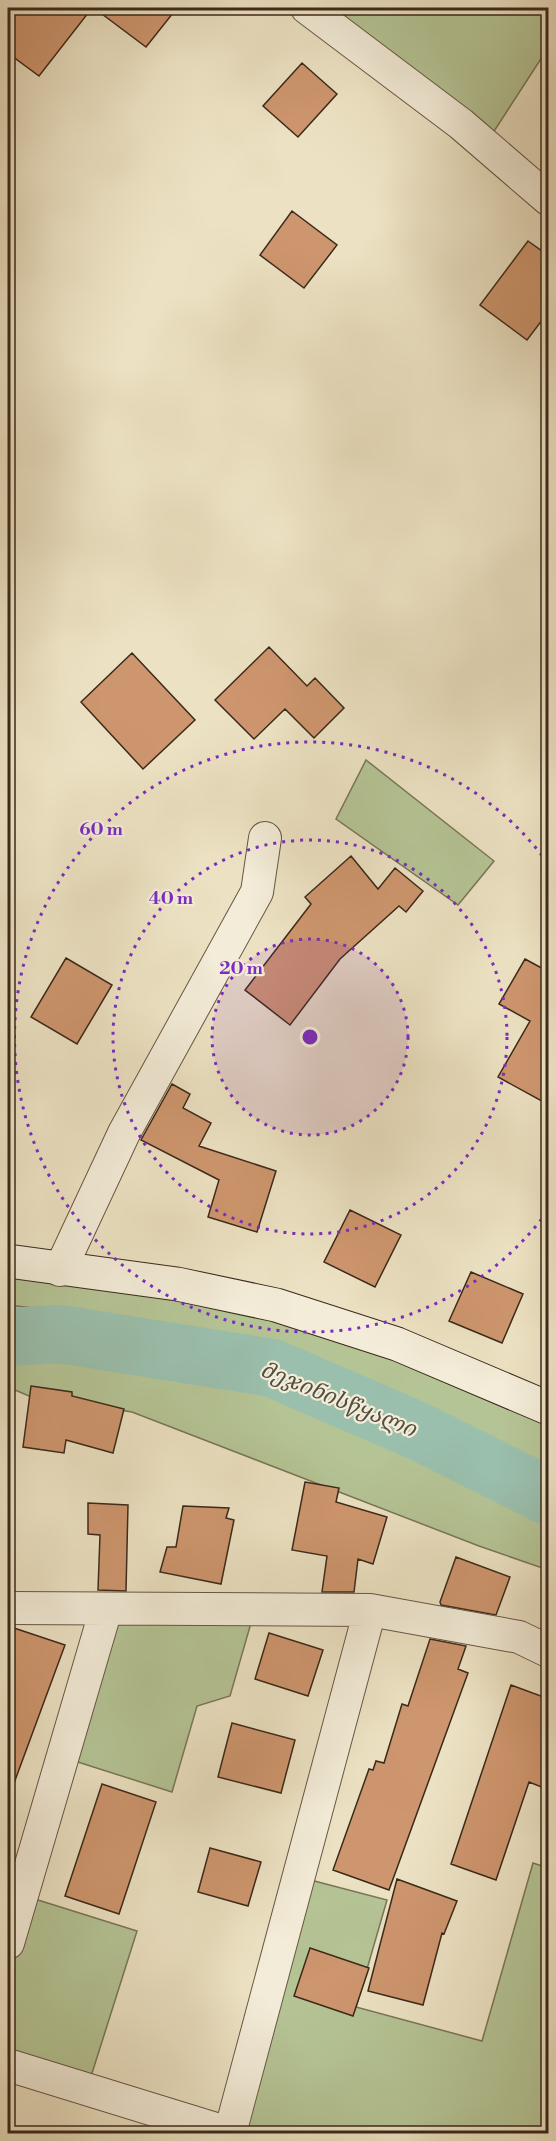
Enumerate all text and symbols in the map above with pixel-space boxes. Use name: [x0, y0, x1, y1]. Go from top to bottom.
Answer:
text: 60 m: [79, 818, 123, 841]
text: 40 m: [149, 887, 194, 910]
text: 20 m: [219, 957, 263, 980]
centre of rings: [300, 1027, 320, 1047]
water label: მეჯინისწყალი: [256, 1357, 421, 1444]

